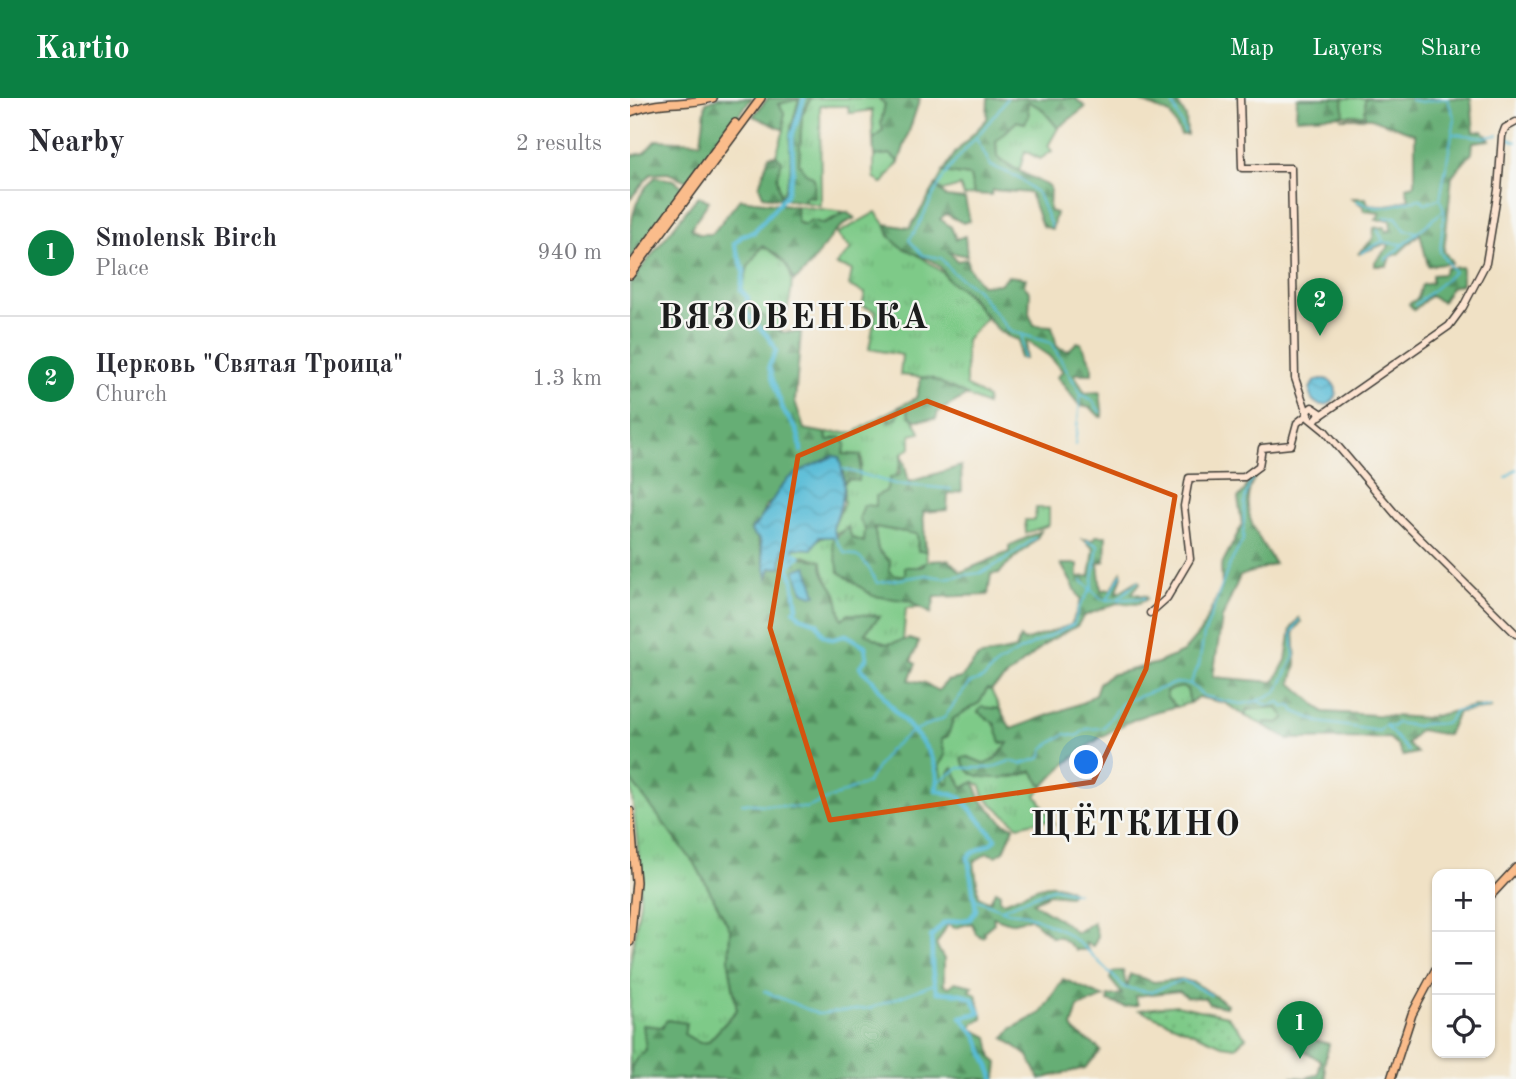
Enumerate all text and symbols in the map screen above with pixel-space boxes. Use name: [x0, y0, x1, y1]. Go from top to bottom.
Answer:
text: Kartio: [35, 33, 130, 66]
text: Map: [1230, 37, 1274, 61]
text: Layers: [1312, 37, 1382, 61]
text: Share: [1420, 37, 1481, 61]
text: Nearby: [28, 128, 125, 158]
text: 2 results: [516, 132, 602, 155]
text: Smolensk Birch: [95, 226, 277, 252]
text: 1: [44, 241, 58, 264]
text: 940 m: [537, 241, 602, 264]
text: Place: [95, 257, 149, 280]
pin: 2: [1297, 278, 1343, 336]
district label: ВЯЗОВЕНЬКА: [658, 301, 930, 336]
text: Церковь "Святая Троица": [95, 352, 403, 378]
text: 2: [44, 367, 58, 390]
text: 1.3 km: [532, 367, 602, 390]
text: Church: [95, 383, 167, 406]
your location: [1069, 745, 1103, 779]
district label: ЩЁТКИНО: [1030, 803, 1242, 843]
map controls: [1432, 869, 1495, 1058]
button: +: [1432, 869, 1495, 932]
button: −: [1432, 932, 1495, 995]
button: locate: [1432, 995, 1495, 1058]
pin: 1: [1277, 1001, 1323, 1059]

